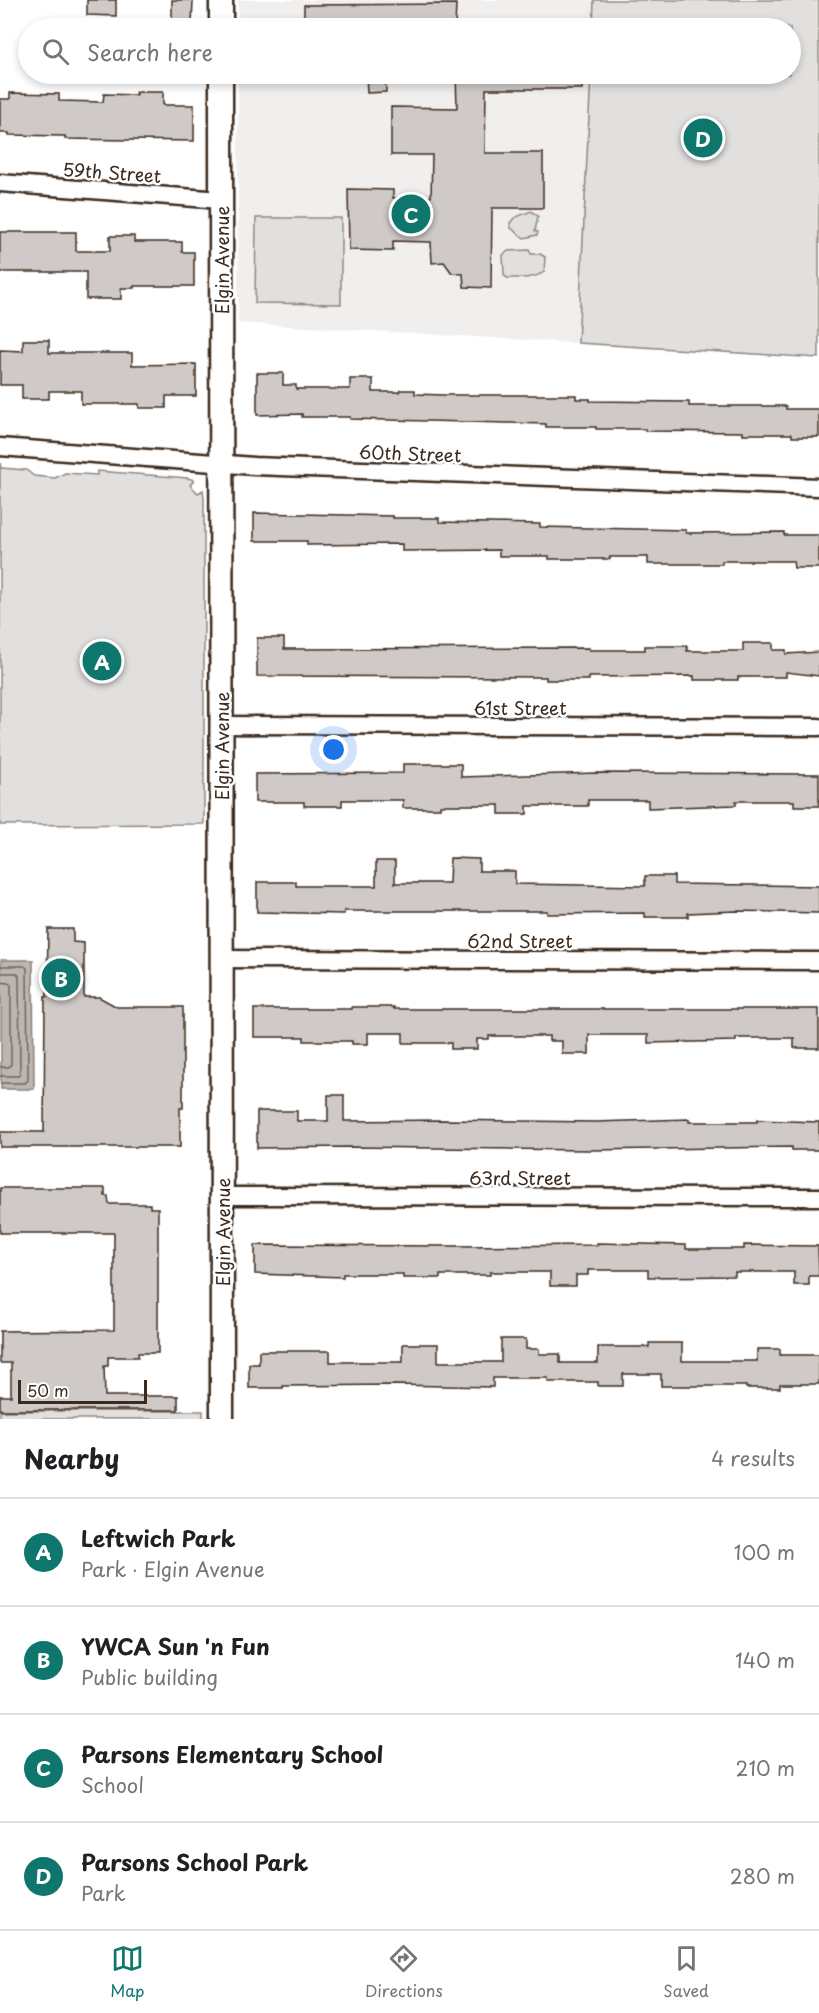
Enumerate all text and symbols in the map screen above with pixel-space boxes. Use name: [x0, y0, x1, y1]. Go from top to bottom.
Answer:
search box: [18, 18, 801, 84]
icon: search: [39, 35, 72, 68]
text: Search here: [87, 35, 213, 68]
pin: D: [684, 116, 722, 160]
street label: 59th Street: [62, 155, 162, 189]
pin: C: [392, 192, 430, 236]
street label: Elgin Avenue: [208, 206, 235, 314]
street label: 60th Street: [358, 438, 462, 468]
pin: A: [82, 638, 122, 684]
street label: Elgin Avenue: [208, 692, 235, 800]
street label: 61st Street: [473, 694, 567, 721]
your location: [319, 735, 348, 764]
street label: 62nd Street: [467, 927, 573, 954]
pin: B: [42, 956, 80, 1000]
street label: 63rd Street: [469, 1164, 571, 1191]
street label: Elgin Avenue: [209, 1178, 236, 1286]
scale bar: [18, 1377, 147, 1404]
text: 50 m: [27, 1378, 68, 1402]
text: Nearby: [24, 1439, 119, 1478]
text: 4 results: [711, 1443, 795, 1473]
text: Leftwich Park: [81, 1521, 235, 1554]
text: A: [36, 1537, 51, 1567]
text: 100 m: [734, 1537, 795, 1567]
text: Park · Elgin Avenue: [81, 1554, 265, 1584]
text: YWCA Sun 'n Fun: [81, 1629, 270, 1662]
text: B: [37, 1645, 50, 1675]
text: 140 m: [735, 1645, 795, 1675]
text: Public building: [81, 1662, 218, 1692]
text: Parsons Elementary School: [81, 1737, 383, 1770]
text: C: [36, 1753, 51, 1783]
text: 210 m: [736, 1753, 795, 1783]
text: School: [81, 1770, 144, 1800]
text: Parsons School Park: [81, 1845, 308, 1878]
text: D: [36, 1861, 51, 1891]
text: 280 m: [730, 1861, 795, 1891]
text: Park: [81, 1878, 126, 1908]
tab: Map: [110, 1942, 144, 2002]
tab: Directions: [365, 1942, 443, 2002]
tab: Saved: [663, 1942, 709, 2002]

